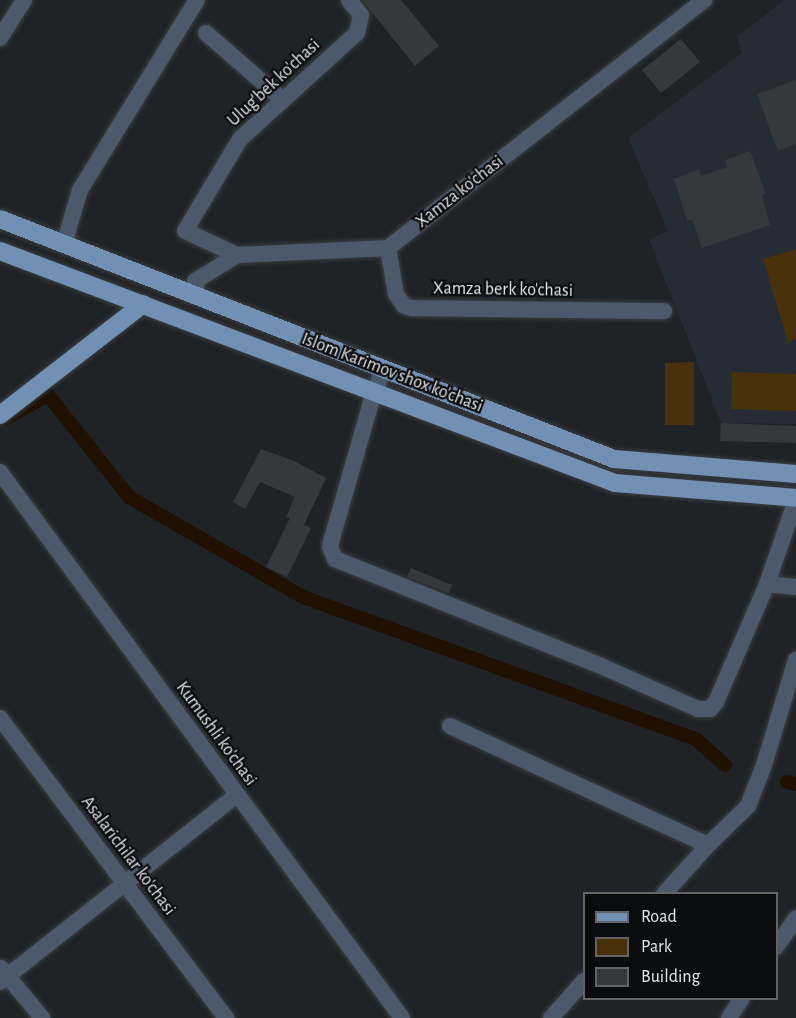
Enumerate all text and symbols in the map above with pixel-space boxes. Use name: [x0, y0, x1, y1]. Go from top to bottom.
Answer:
street label: Ulug'bek ko'chasi: [223, 35, 325, 131]
street label: Xamza ko'chasi: [412, 151, 508, 233]
street label: Xamza berk ko'chasi: [433, 278, 573, 302]
street label: Islom Karimov shox ko'chasi: [298, 328, 486, 418]
street label: Kumushli ko'chasi: [171, 678, 261, 790]
street label: Asalarichilar ko'chasi: [76, 792, 180, 920]
legend: [583, 892, 778, 1000]
text: Road: [641, 908, 677, 926]
text: Park: [641, 938, 672, 956]
text: Building: [641, 968, 700, 986]

